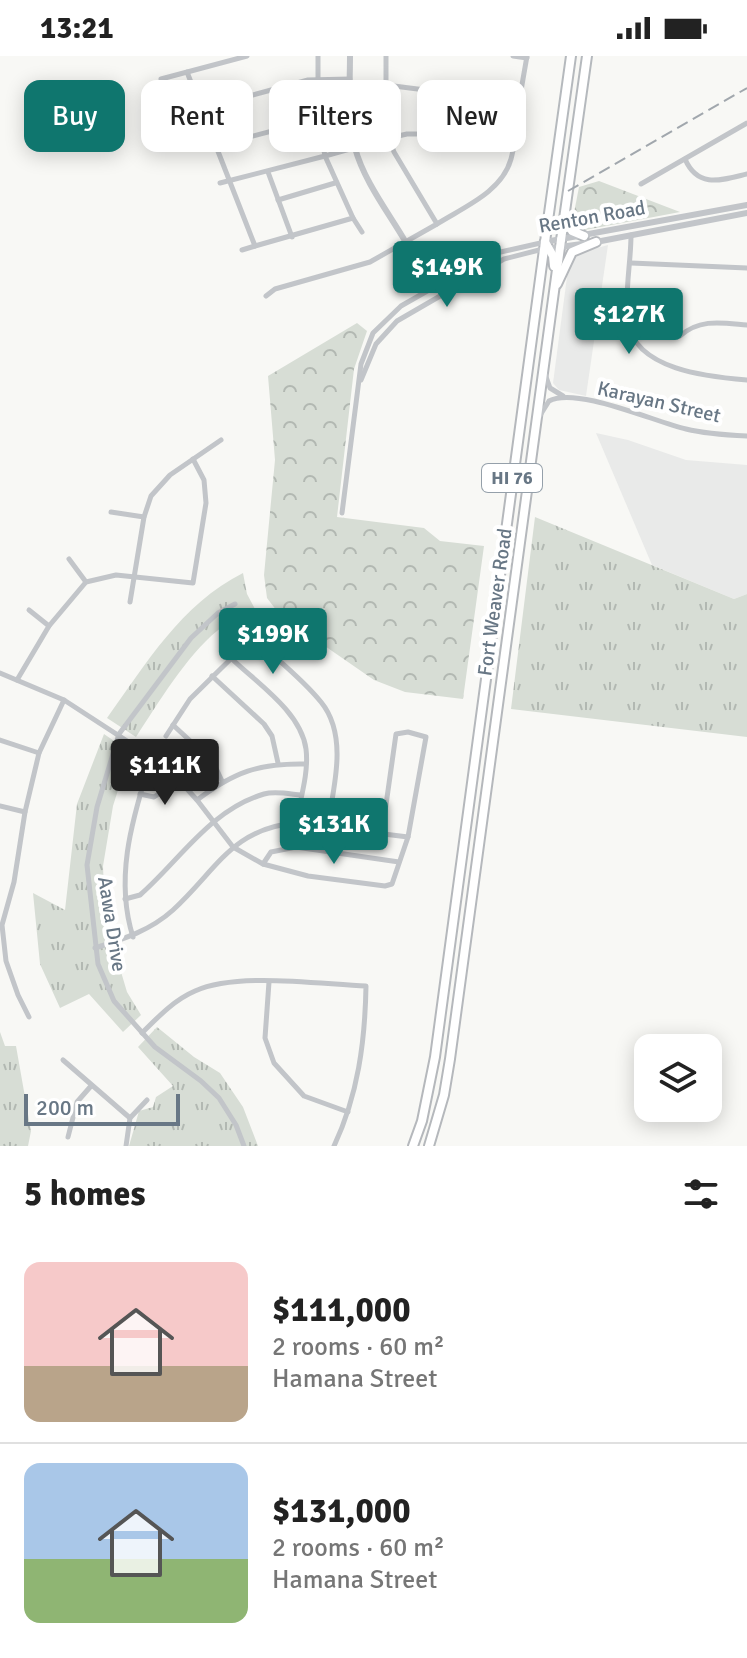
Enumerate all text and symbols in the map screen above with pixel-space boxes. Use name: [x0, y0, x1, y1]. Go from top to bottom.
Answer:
text: 13:21: [40, 10, 114, 47]
chip: Buy: [24, 80, 125, 152]
chip: Rent: [141, 80, 253, 152]
chip: Filters: [269, 80, 401, 152]
chip: New: [417, 80, 526, 152]
street label: Renton Road: [537, 195, 647, 239]
pin: $149K: [391, 241, 503, 309]
text: $149K: [411, 251, 483, 283]
pin: $127K: [573, 288, 685, 356]
text: $127K: [593, 298, 665, 330]
street label: Karayan Street: [595, 376, 723, 428]
road number: HI 76: [482, 464, 542, 492]
street label: Fort Weaver Road: [472, 527, 518, 677]
pin: $199K: [217, 608, 329, 676]
text: $199K: [237, 618, 309, 650]
pin: $111K: [109, 739, 221, 807]
text: $111K: [129, 749, 201, 781]
pin: $131K: [278, 798, 390, 866]
text: $131K: [298, 808, 370, 840]
street label: Aawa Drive: [92, 875, 132, 973]
map controls: [634, 1034, 722, 1122]
button: layers: [634, 1034, 722, 1122]
scale bar: [24, 1090, 180, 1126]
text: 200 m: [36, 1094, 94, 1121]
icon: filters: [679, 1172, 723, 1216]
text: 5 homes: [24, 1173, 145, 1215]
text: $111,000: [272, 1289, 411, 1331]
icon: home: [88, 1294, 184, 1390]
text: 2 rooms · 60 m²: [272, 1331, 445, 1363]
text: Hamana Street: [272, 1363, 437, 1395]
text: $131,000: [272, 1490, 411, 1532]
icon: home: [88, 1495, 184, 1591]
text: 2 rooms · 60 m²: [272, 1532, 445, 1564]
text: Hamana Street: [272, 1564, 437, 1596]

